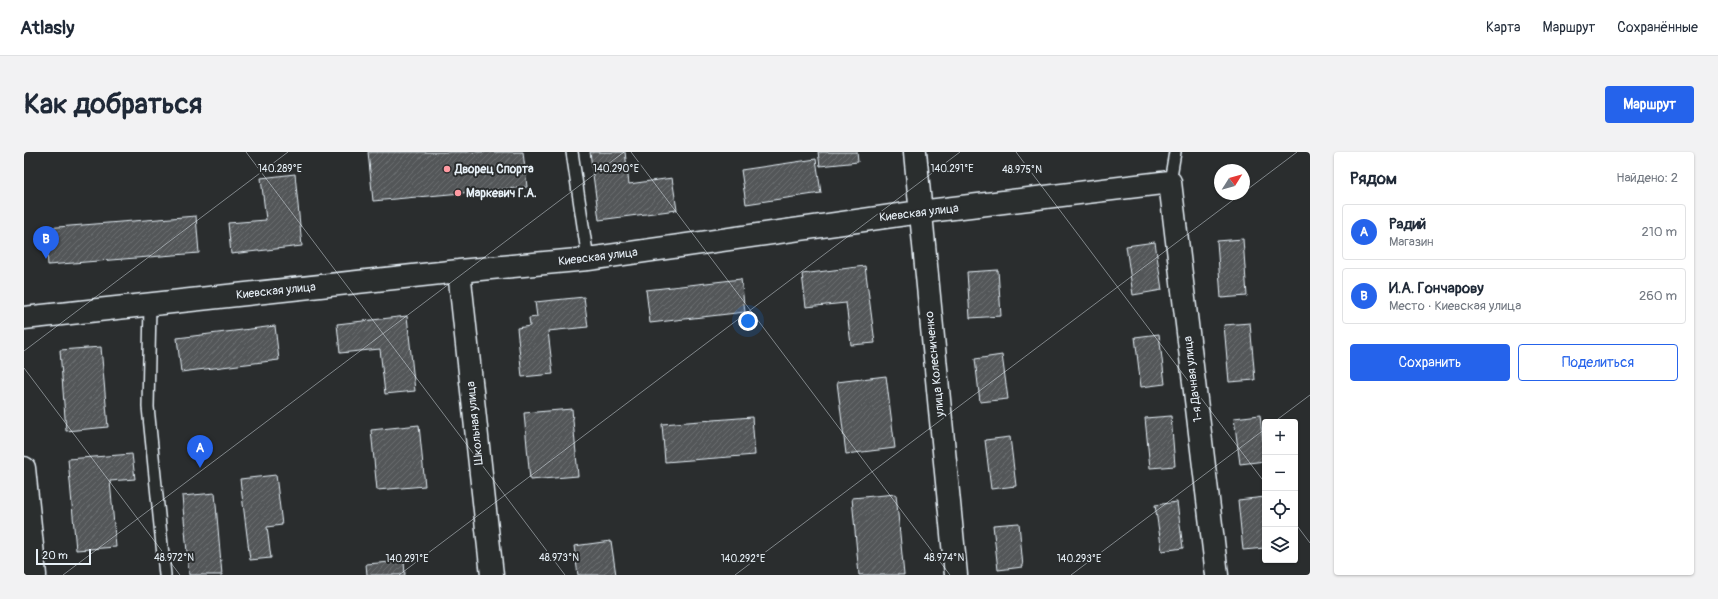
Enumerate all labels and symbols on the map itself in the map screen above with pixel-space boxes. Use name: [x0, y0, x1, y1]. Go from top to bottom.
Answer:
place label: Дворец Спорта: [454, 162, 534, 177]
text: 140.289°E: [258, 163, 302, 175]
text: 140.290°E: [593, 163, 639, 175]
text: 140.291°E: [931, 163, 973, 175]
marker: Дворец Спорта: [442, 164, 452, 174]
text: 48.975°N: [1002, 164, 1042, 176]
north arrow: [1214, 164, 1250, 200]
place label: Маркевич Г.А.: [466, 186, 537, 201]
marker: Маркевич Г.А.: [453, 188, 463, 198]
street label: Киевская улица: [878, 201, 960, 225]
pin: B: [33, 226, 59, 259]
street label: Киевская улица: [557, 245, 639, 269]
street label: Киевская улица: [235, 279, 317, 303]
street label: улица Колесниченко: [922, 310, 948, 419]
your location: [738, 311, 758, 331]
street label: 1-я Дачная улица: [1180, 335, 1206, 423]
street label: Школьная улица: [463, 380, 487, 466]
pin: A: [187, 435, 213, 468]
scale bar: [36, 547, 91, 566]
text: 48.972°N: [154, 552, 194, 564]
text: 48.973°N: [539, 552, 579, 564]
text: 48.974°N: [924, 552, 964, 564]
text: 140.291°E: [386, 553, 428, 565]
text: 140.292°E: [721, 553, 765, 565]
text: 140.293°E: [1057, 553, 1101, 565]

